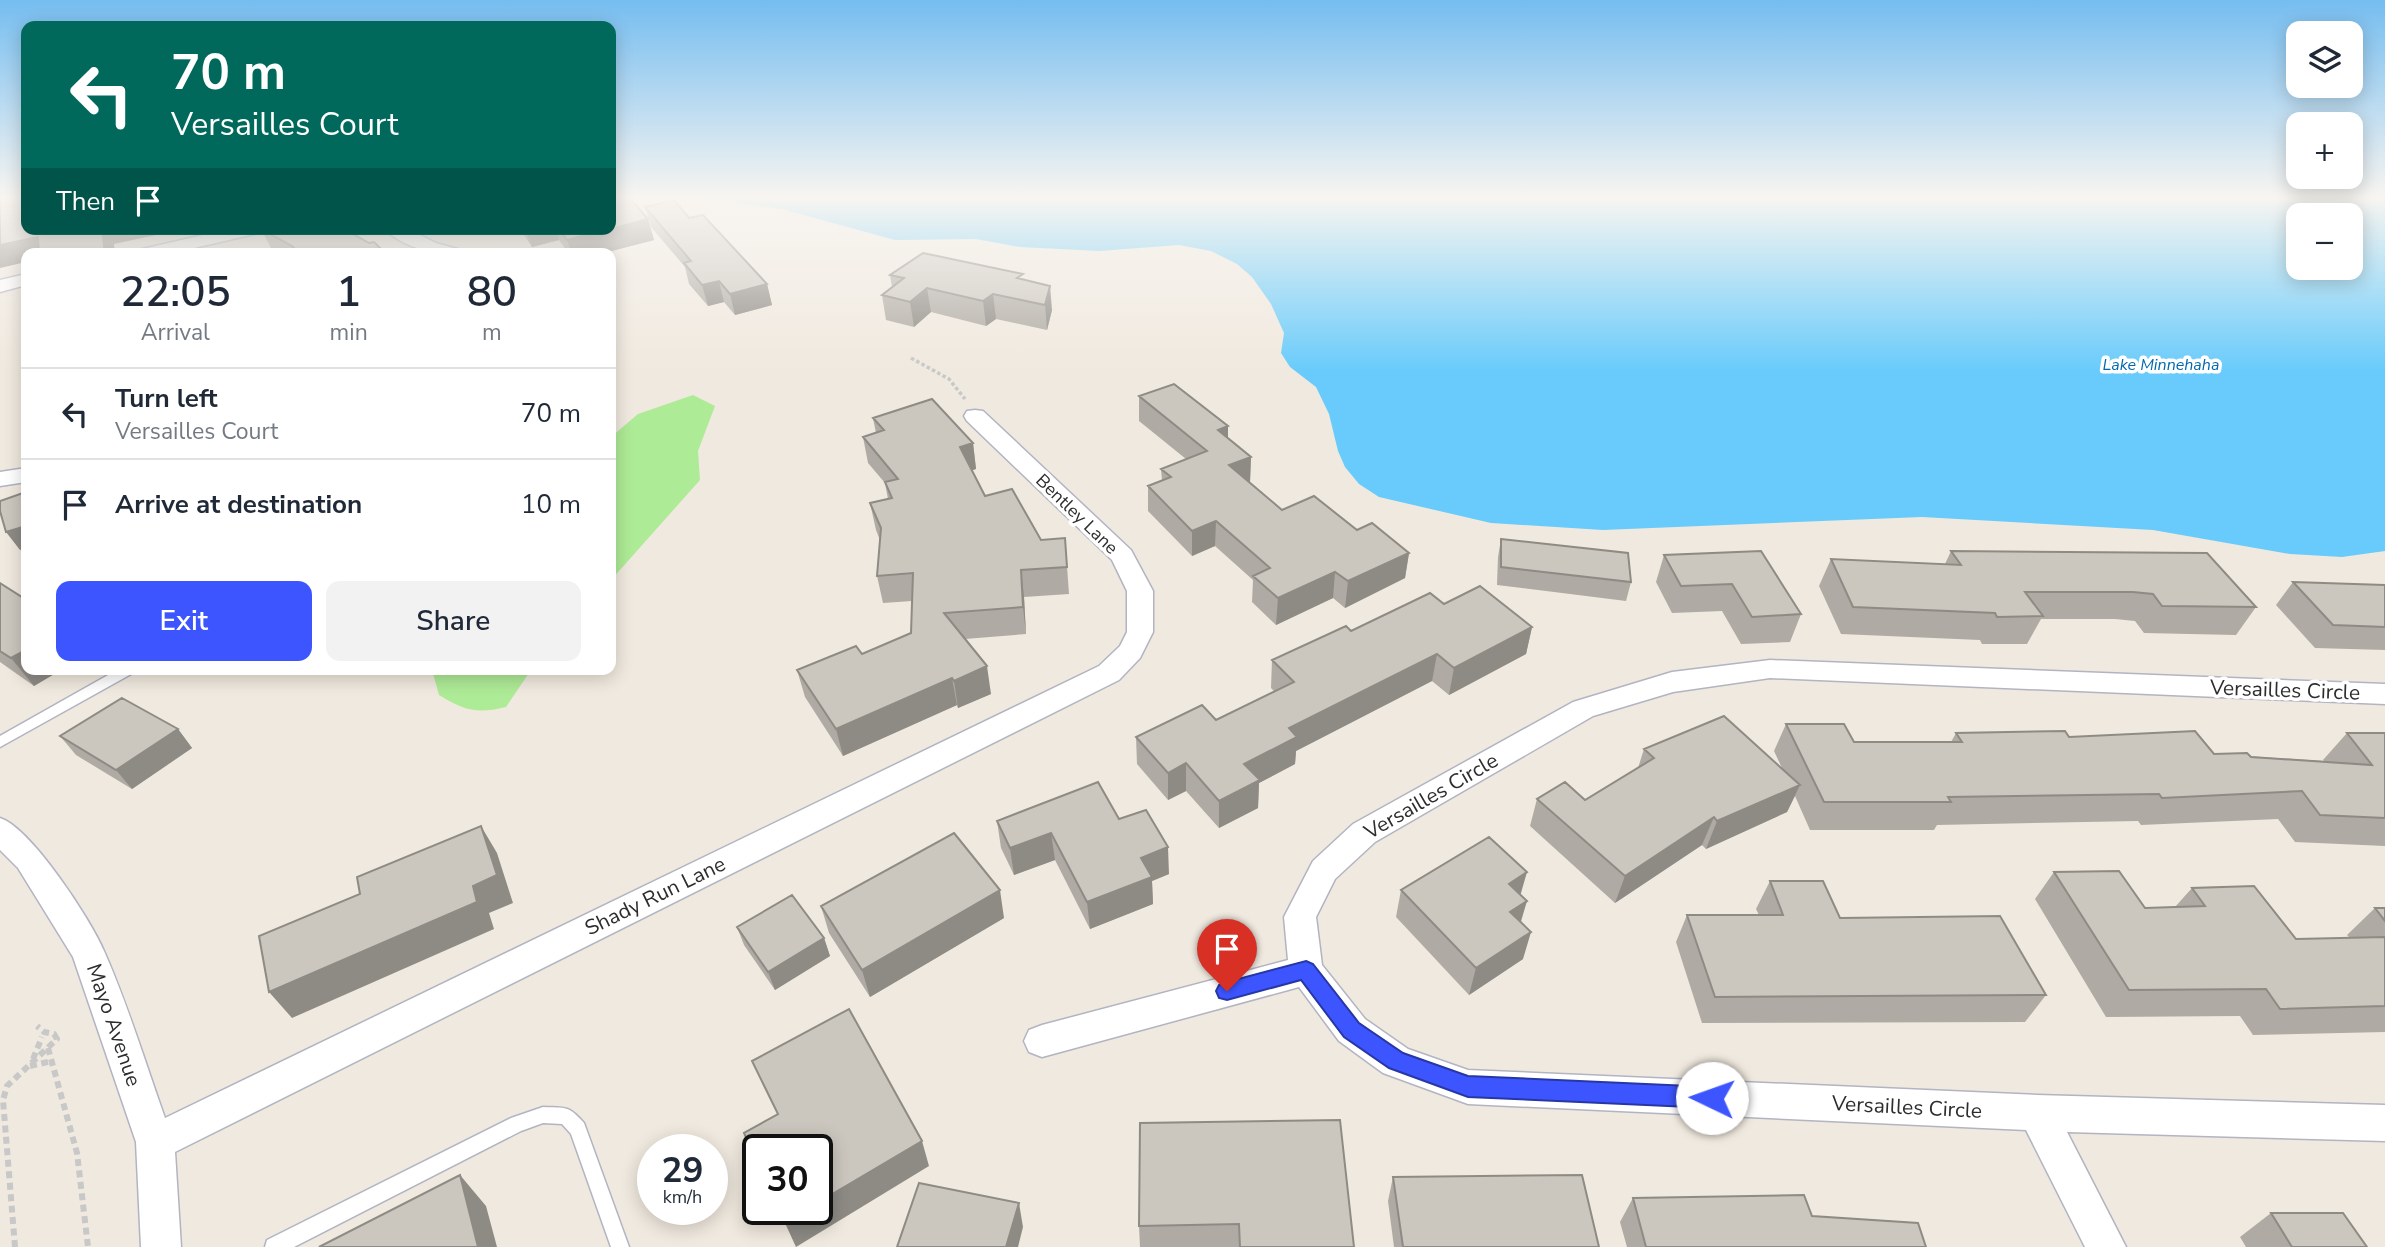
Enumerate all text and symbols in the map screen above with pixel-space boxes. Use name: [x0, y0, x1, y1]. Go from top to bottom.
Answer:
map controls: [2286, 21, 2363, 280]
button: layers: [2286, 21, 2363, 98]
text: 70 m: [171, 39, 286, 106]
icon: left: [56, 49, 147, 140]
text: Versailles Court: [171, 103, 398, 146]
button: +: [2286, 112, 2363, 189]
icon: arrive: [129, 182, 167, 220]
text: Then: [56, 184, 115, 219]
button: −: [2286, 203, 2363, 280]
text: 22:05: [120, 264, 231, 321]
text: 1: [336, 264, 361, 321]
text: 80: [467, 264, 517, 321]
text: Arrival: [141, 317, 210, 348]
text: min: [330, 317, 368, 348]
text: m: [482, 317, 502, 348]
water label: Lake Minnehaha: [2103, 354, 2219, 376]
text: Turn left: [115, 381, 218, 416]
icon: left: [56, 395, 94, 433]
text: 70 m: [521, 396, 581, 431]
text: Versailles Court: [115, 416, 278, 447]
street label: Bentley Lane: [1031, 469, 1123, 559]
icon: arrive: [56, 486, 94, 524]
text: Arrive at destination: [115, 487, 362, 522]
text: 10 m: [521, 487, 581, 522]
button: Exit: [56, 581, 312, 661]
button: Share: [326, 581, 581, 661]
street label: Versailles Circle: [2208, 673, 2361, 707]
street label: Versailles Circle: [1358, 746, 1503, 846]
street label: Shady Run Lane: [580, 850, 730, 942]
pin: [1197, 919, 1257, 991]
icon: arrive: [1208, 930, 1246, 968]
street label: Mayo Avenue: [80, 960, 148, 1090]
position arrow: [1675, 1061, 1749, 1135]
street label: Versailles Circle: [1830, 1089, 1983, 1125]
speed limit sign: 30: [742, 1134, 833, 1225]
text: 29: [661, 1147, 704, 1194]
text: km/h: [663, 1185, 702, 1209]

